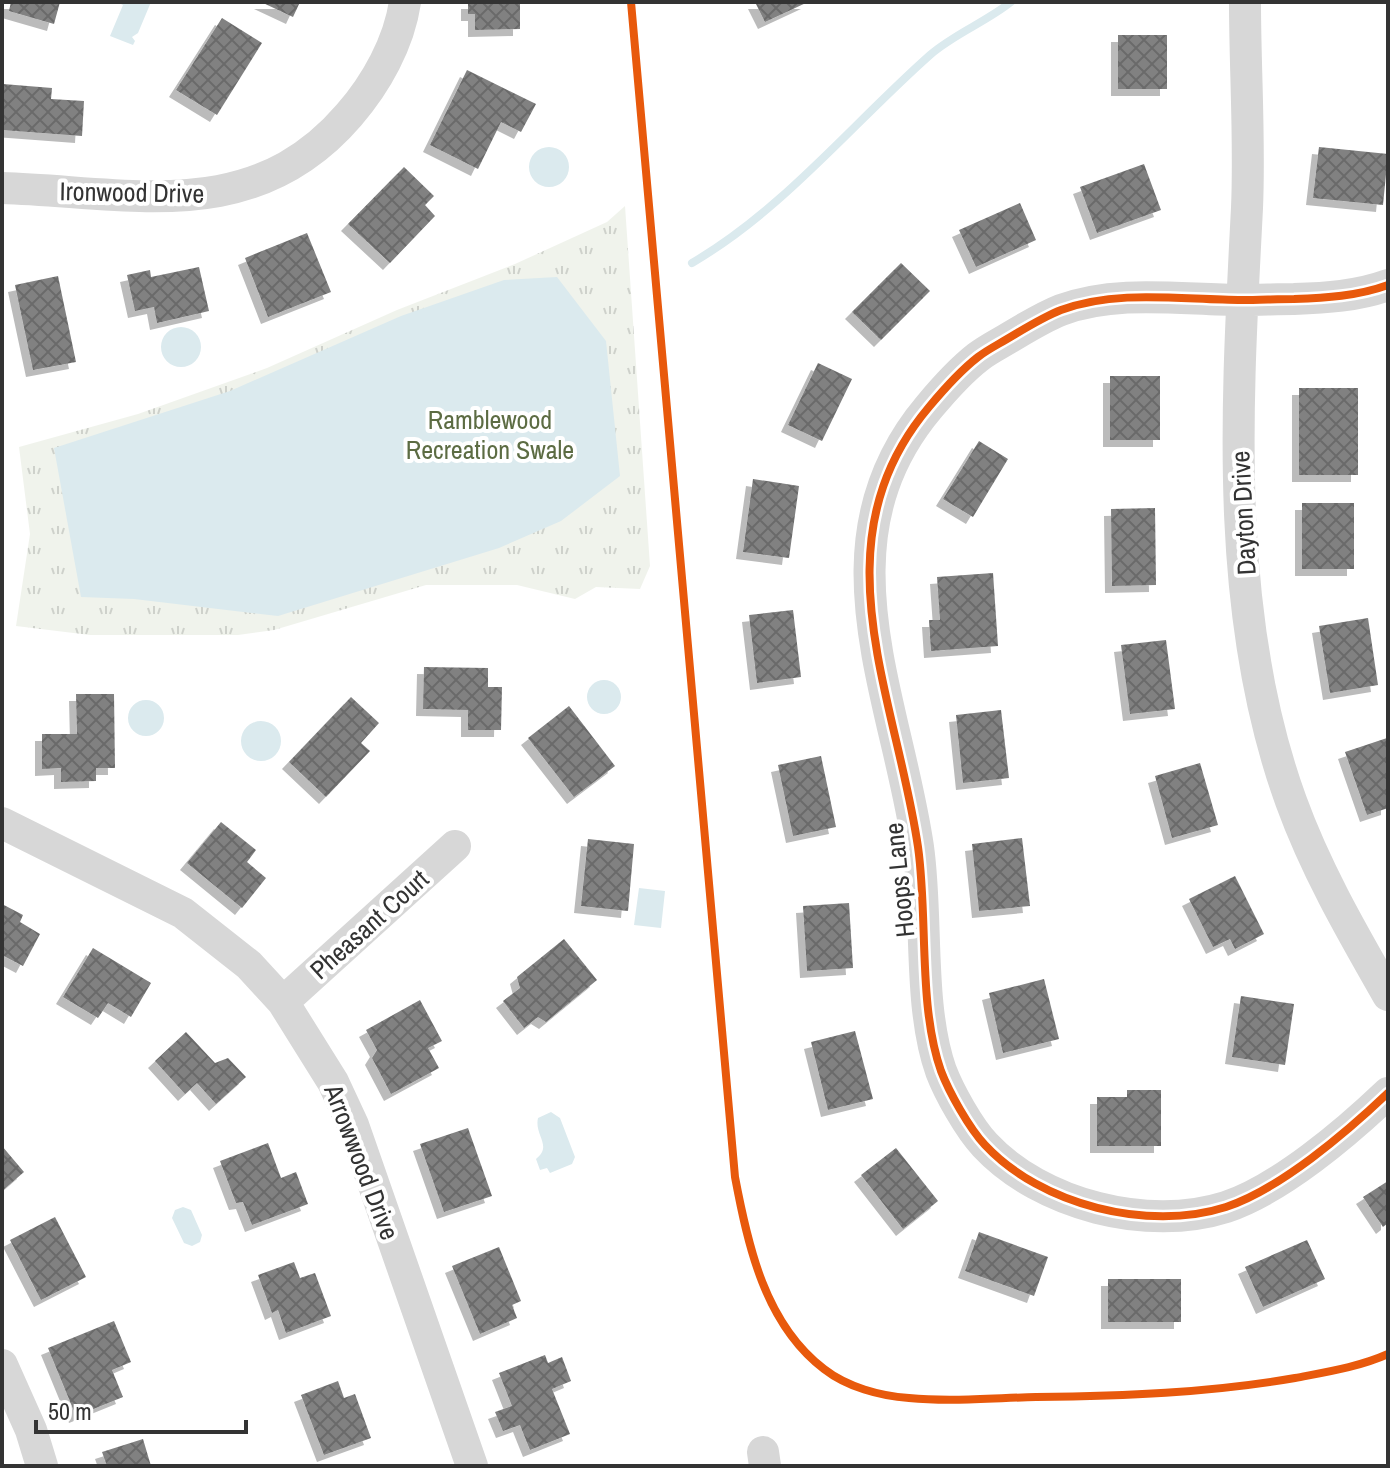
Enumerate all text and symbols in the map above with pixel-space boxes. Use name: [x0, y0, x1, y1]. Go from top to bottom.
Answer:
street label: Ironwood Drive: [59, 173, 205, 211]
park label: Ramblewood Recreation Swale: [406, 402, 574, 467]
street label: Dayton Drive: [1222, 450, 1264, 576]
street label: Hoops Lane: [876, 821, 922, 939]
street label: Pheasant Court: [302, 861, 436, 987]
street label: Arrowwood Drive: [316, 1078, 408, 1245]
scale bar: [36, 1384, 246, 1434]
text: 50 m: [48, 1395, 92, 1427]

